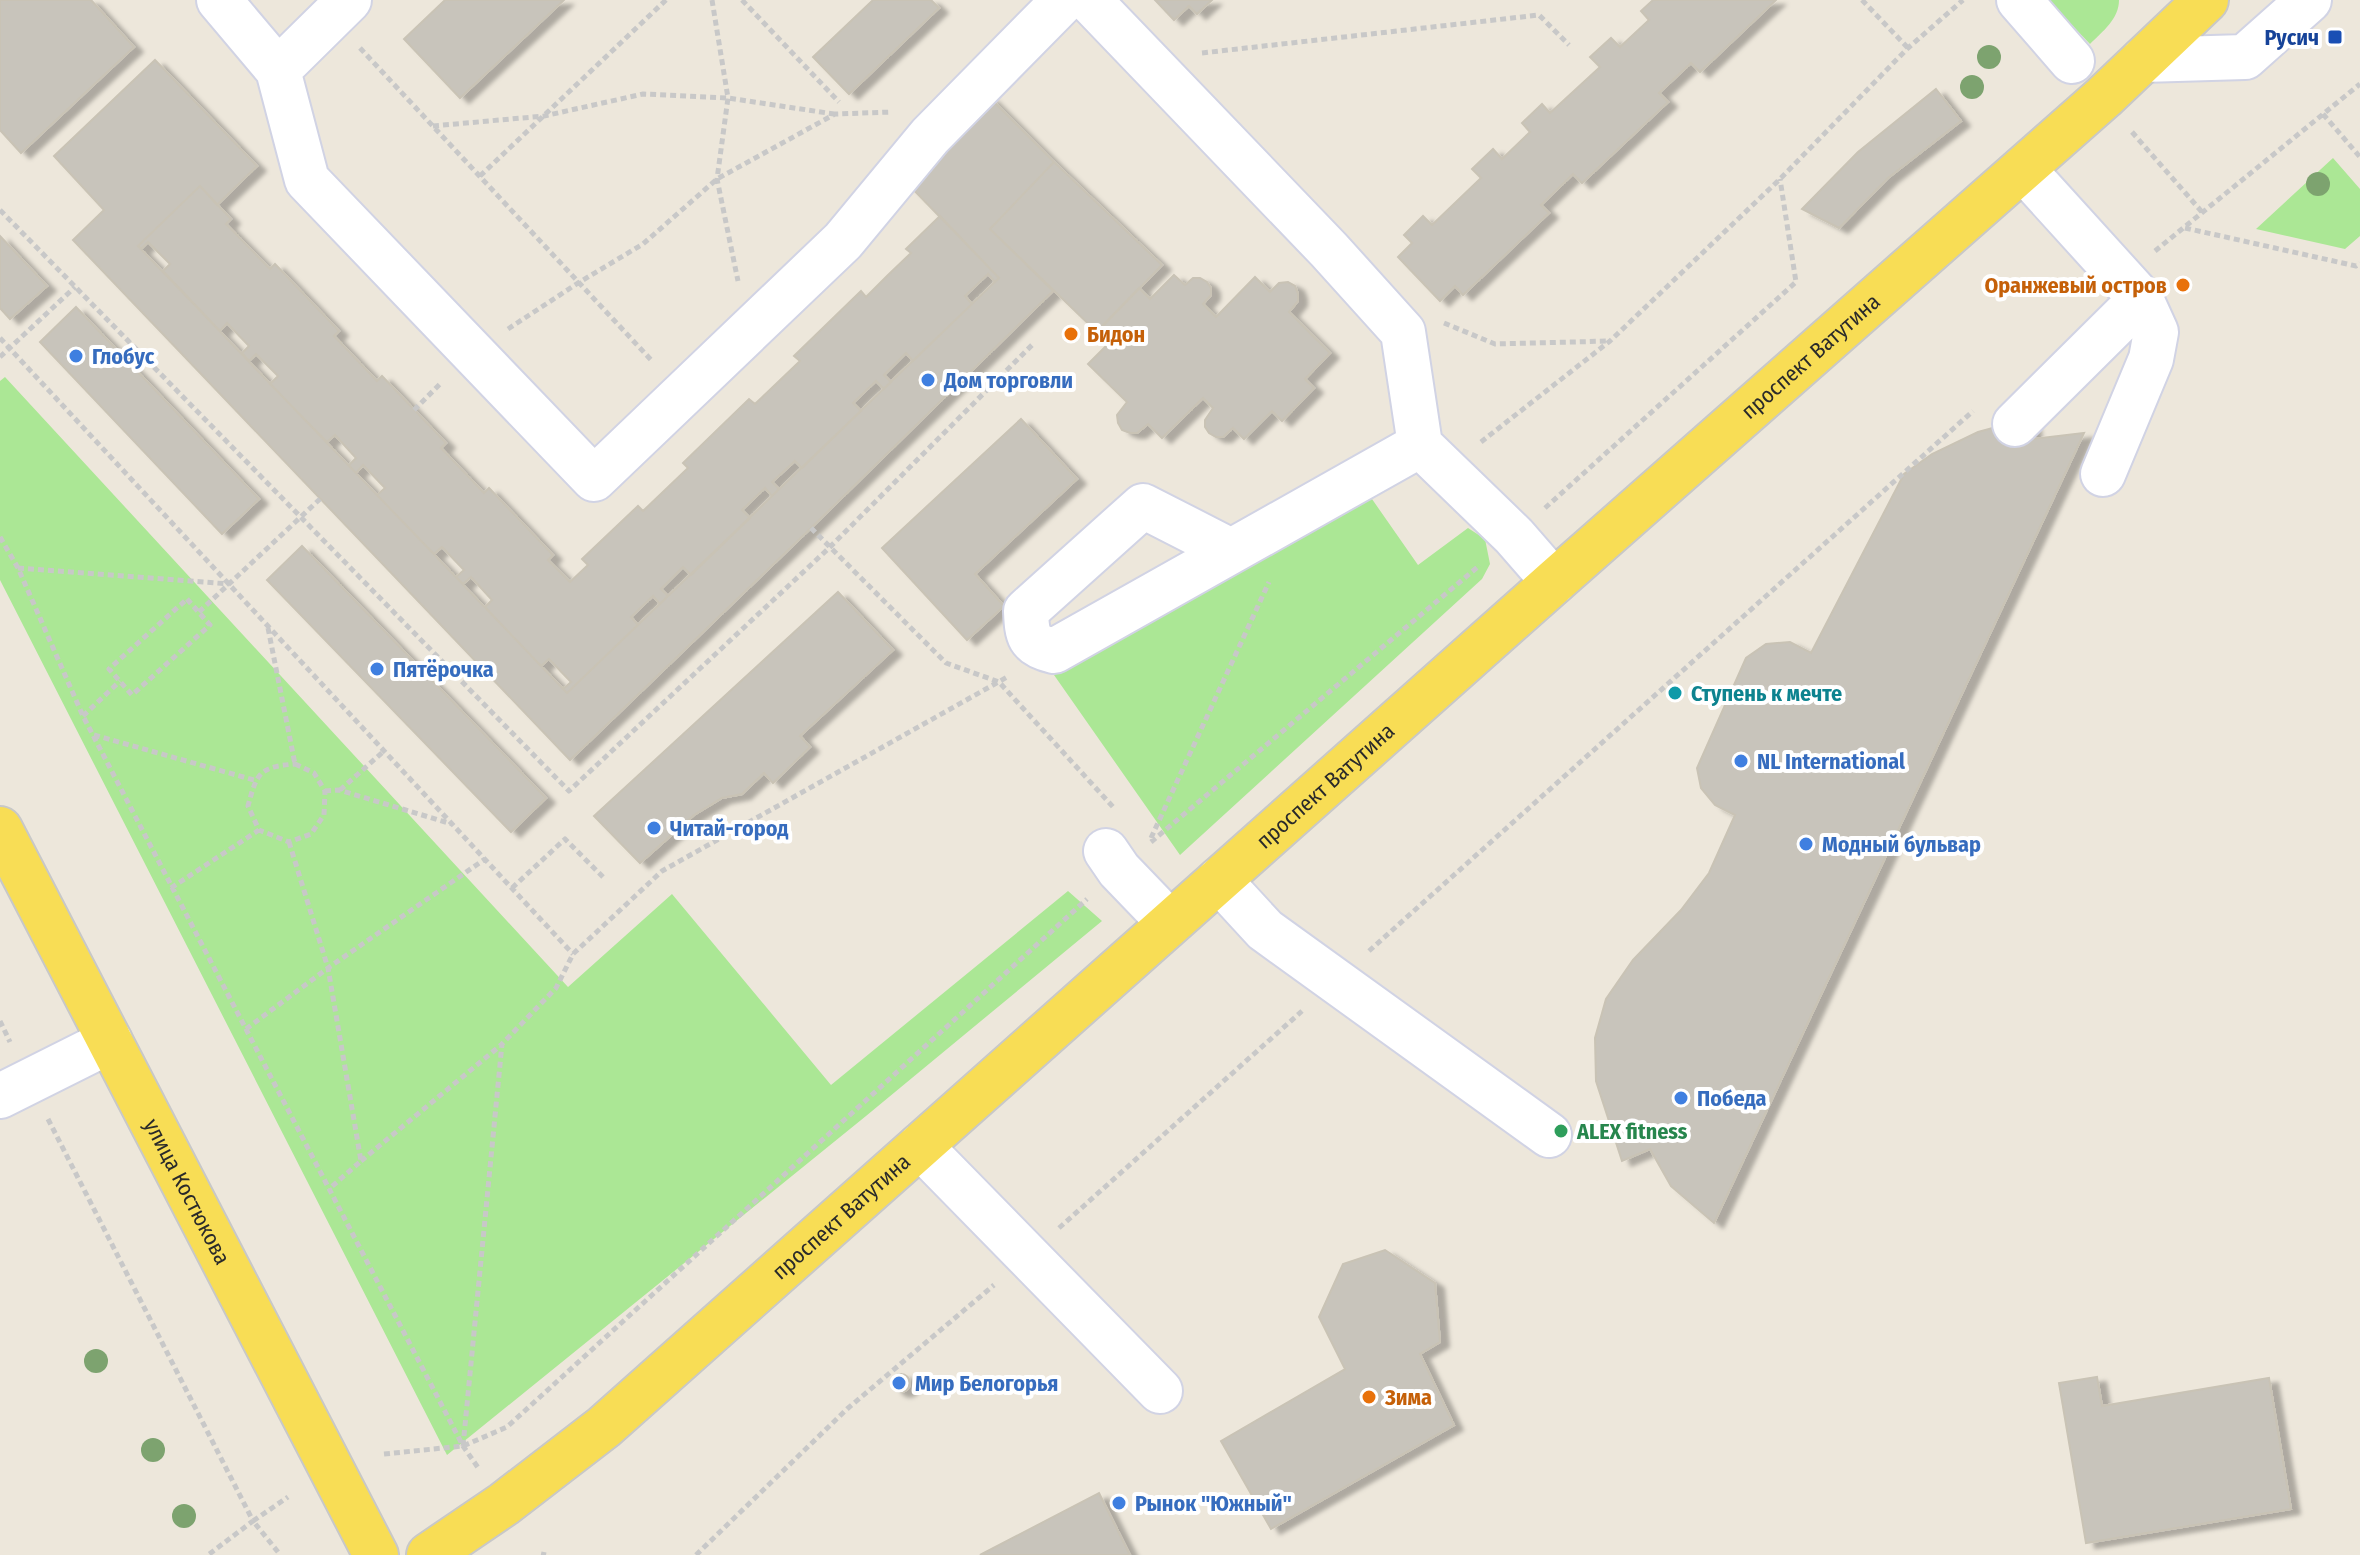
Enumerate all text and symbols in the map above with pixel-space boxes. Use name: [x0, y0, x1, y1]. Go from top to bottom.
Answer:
place label: Русич: [2264, 24, 2319, 51]
marker: Русич: [2326, 28, 2344, 46]
place label: Оранжевый остров: [1984, 272, 2167, 299]
marker: Оранжевый остров: [2174, 276, 2192, 294]
street label: проспект Ватутина: [1736, 288, 1885, 425]
place label: Бидон: [1087, 321, 1145, 348]
marker: Бидон: [1062, 325, 1080, 343]
place label: Глобус: [92, 343, 155, 370]
marker: Глобус: [67, 347, 85, 365]
place label: Дом торговли: [943, 367, 1073, 394]
marker: Дом торговли: [919, 371, 937, 389]
place label: Пятёрочка: [393, 656, 494, 683]
marker: Пятёрочка: [368, 660, 386, 678]
place label: Ступень к мечте: [1691, 680, 1842, 707]
marker: Ступень к мечте: [1666, 684, 1684, 702]
street label: проспект Ватутина: [1251, 717, 1400, 854]
place label: NL International: [1757, 748, 1906, 775]
marker: NL International: [1732, 752, 1750, 770]
place label: Читай-город: [670, 815, 788, 842]
marker: Читай-город: [645, 819, 663, 837]
place label: Модный бульвар: [1822, 831, 1981, 858]
marker: Модный бульвар: [1797, 835, 1815, 853]
place label: Победа: [1697, 1085, 1767, 1112]
marker: Победа: [1672, 1089, 1690, 1107]
street label: улица Костюкова: [138, 1114, 236, 1269]
place label: ALEX fitness: [1576, 1118, 1688, 1145]
marker: ALEX fitness: [1552, 1122, 1570, 1140]
street label: проспект Ватутина: [767, 1148, 916, 1285]
place label: Мир Белогорья: [915, 1370, 1058, 1397]
marker: Мир Белогорья: [890, 1374, 908, 1392]
place label: Зима: [1384, 1384, 1432, 1411]
marker: Зима: [1360, 1388, 1378, 1406]
place label: Рынок "Южный": [1135, 1490, 1292, 1517]
marker: Рынок "Южный": [1110, 1494, 1128, 1512]

